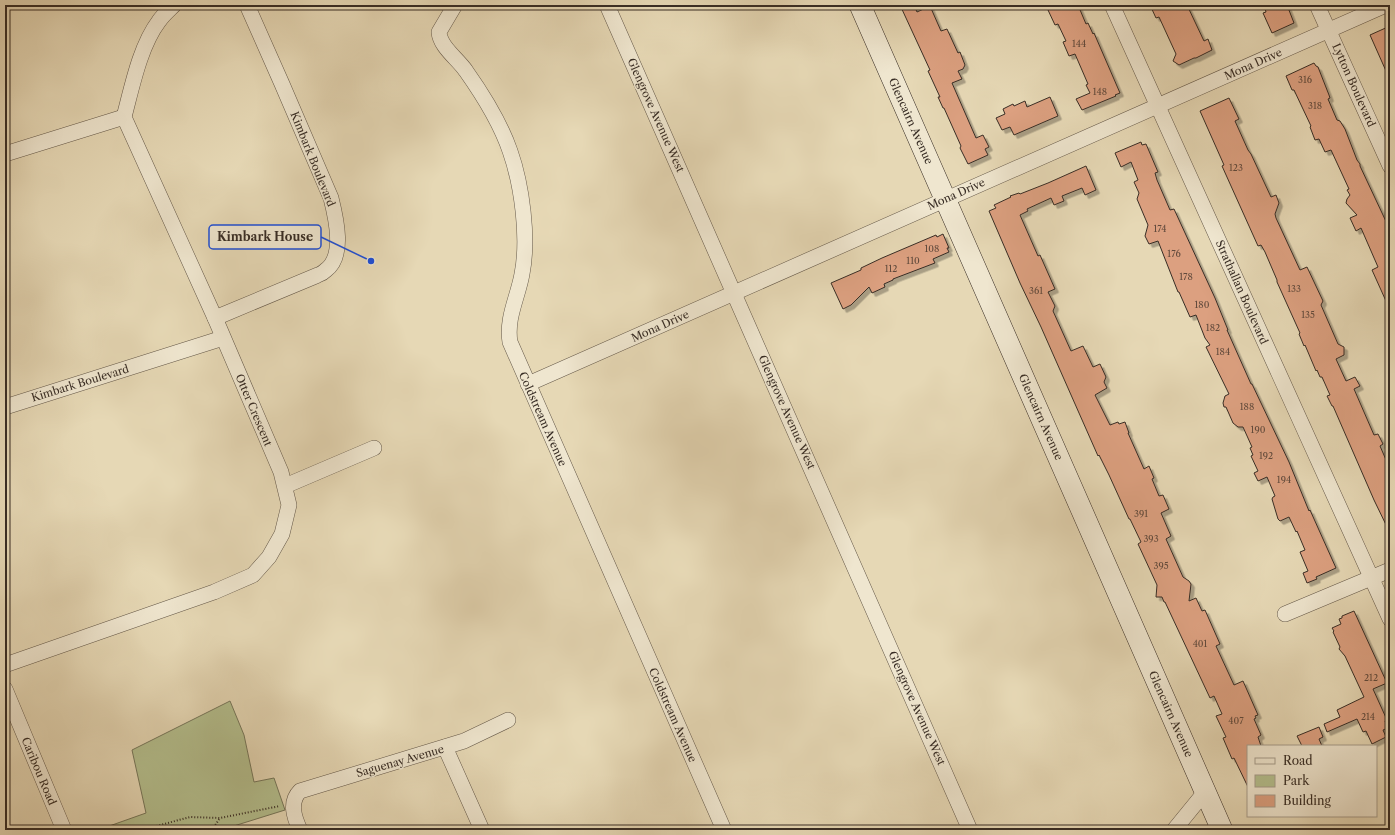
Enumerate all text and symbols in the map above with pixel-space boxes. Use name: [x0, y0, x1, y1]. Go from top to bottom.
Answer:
house number: 144: [1072, 38, 1086, 49]
street label: Lytton Boulevard: [1329, 41, 1379, 129]
street label: Mona Drive: [1222, 45, 1284, 83]
street label: Glengrove Avenue West: [624, 56, 688, 174]
house number: 316: [1298, 74, 1312, 85]
street label: Glencairn Avenue: [886, 76, 936, 166]
house number: 148: [1093, 86, 1107, 97]
house number: 318: [1308, 100, 1322, 111]
street label: Kimbark Boulevard: [288, 109, 339, 209]
house number: 123: [1229, 162, 1243, 173]
street label: Mona Drive: [925, 175, 987, 213]
house number: 174: [1153, 223, 1167, 234]
callout: Kimbark House: [209, 225, 321, 249]
text: Kimbark House: [217, 229, 313, 244]
street label: Strathallan Boulevard: [1213, 238, 1271, 347]
house number: 108: [925, 243, 939, 254]
house number: 176: [1167, 248, 1181, 259]
house number: 110: [906, 255, 920, 266]
house number: 112: [885, 263, 897, 274]
house number: 178: [1179, 271, 1193, 282]
house number: 133: [1287, 283, 1301, 294]
house number: 361: [1029, 285, 1043, 296]
house number: 180: [1195, 299, 1210, 310]
street label: Mona Drive: [629, 307, 691, 345]
house number: 135: [1301, 309, 1315, 320]
house number: 182: [1206, 322, 1220, 333]
house number: 184: [1216, 346, 1230, 357]
street label: Glengrove Avenue West: [755, 353, 819, 471]
street label: Kimbark Boulevard: [29, 361, 131, 405]
street label: Coldstream Avenue: [516, 370, 570, 468]
street label: Otter Crescent: [233, 372, 276, 448]
street label: Glencairn Avenue: [1016, 372, 1066, 462]
house number: 188: [1240, 401, 1254, 412]
house number: 190: [1251, 424, 1266, 435]
house number: 192: [1259, 450, 1273, 461]
house number: 194: [1277, 474, 1291, 485]
house number: 391: [1134, 508, 1148, 519]
house number: 393: [1143, 533, 1159, 544]
house number: 395: [1153, 560, 1169, 571]
house number: 401: [1193, 638, 1208, 649]
street label: Glengrove Avenue West: [885, 649, 949, 767]
street label: Coldstream Avenue: [646, 666, 700, 764]
street label: Glencairn Avenue: [1146, 669, 1196, 759]
house number: 212: [1364, 672, 1378, 683]
house number: 214: [1361, 711, 1375, 722]
house number: 407: [1228, 715, 1244, 726]
street label: Caribou Road: [18, 735, 60, 807]
street label: Saguenay Avenue: [354, 742, 446, 780]
legend: [1247, 745, 1377, 817]
text: Road: [1283, 753, 1313, 768]
text: Park: [1283, 773, 1310, 788]
text: Building: [1283, 793, 1331, 808]

